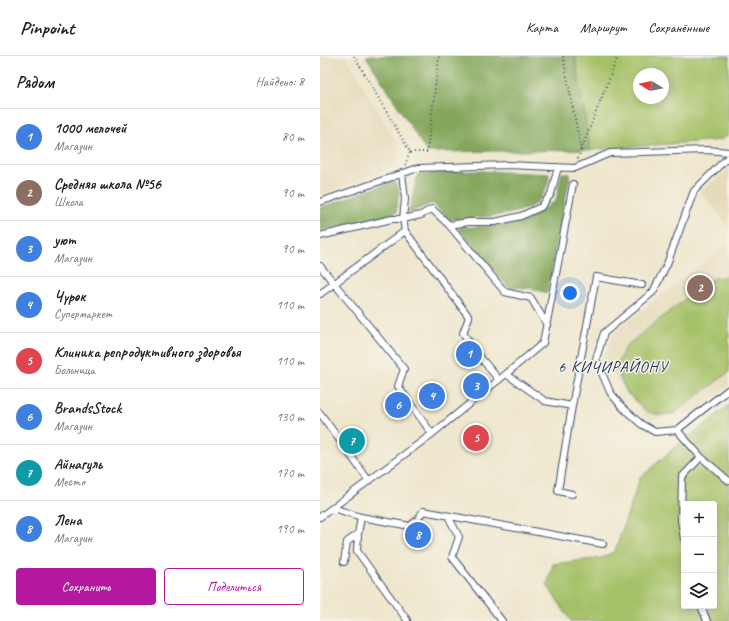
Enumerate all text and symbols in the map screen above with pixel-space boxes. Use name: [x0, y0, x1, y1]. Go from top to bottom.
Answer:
text: Pinpoint: [20, 16, 74, 40]
text: Карта: [526, 19, 558, 36]
text: Маршрут: [580, 19, 626, 36]
text: Сохранённые: [648, 19, 709, 36]
north arrow: [633, 68, 669, 104]
text: Рядом: [16, 72, 54, 93]
text: Найдено: 8: [256, 74, 304, 90]
text: 1000 мелочей: [54, 119, 126, 138]
text: 1: [26, 129, 32, 145]
text: 80 m: [282, 129, 304, 145]
text: Магазин: [54, 138, 92, 154]
text: Средняя школа №56: [54, 175, 161, 194]
text: 2: [26, 185, 32, 201]
text: 90 m: [282, 185, 304, 201]
text: Школа: [54, 194, 83, 210]
text: уют: [54, 231, 75, 250]
text: 3: [26, 241, 32, 257]
text: 90 m: [282, 241, 304, 257]
text: Магазин: [54, 250, 92, 266]
pin: 2: [687, 273, 713, 303]
your location: [560, 283, 580, 303]
text: Чүрөк: [54, 287, 85, 306]
text: 4: [26, 297, 32, 313]
text: 110 m: [276, 297, 304, 313]
text: Супермаркет: [54, 306, 112, 322]
pin: 1: [456, 339, 482, 369]
text: Клиника репродуктивного здоровья: [54, 343, 241, 362]
text: 5: [26, 353, 32, 369]
text: 110 m: [276, 353, 304, 369]
district label: 6 КИЧИРАЙОНУ: [558, 357, 670, 377]
text: Больница: [54, 362, 95, 378]
pin: 3: [463, 371, 489, 401]
pin: 4: [419, 381, 445, 411]
pin: 6: [385, 390, 411, 420]
text: BrandsStock: [54, 399, 121, 418]
text: 6: [26, 409, 32, 425]
text: 130 m: [276, 409, 304, 425]
text: Магазин: [54, 418, 92, 434]
pin: 5: [463, 423, 489, 453]
pin: 7: [339, 426, 365, 456]
text: Айнагуль: [54, 455, 102, 474]
text: 7: [26, 465, 32, 481]
text: 170 m: [276, 465, 304, 481]
text: Место: [54, 474, 85, 490]
map controls: [681, 501, 717, 609]
button: +: [681, 501, 717, 537]
text: Лена: [54, 511, 82, 530]
pin: 8: [405, 520, 431, 550]
text: 8: [26, 521, 32, 537]
text: 190 m: [276, 521, 304, 537]
text: Магазин: [54, 530, 92, 546]
button: −: [681, 537, 717, 573]
button: Сохранить: [16, 568, 156, 605]
button: Поделиться: [164, 568, 304, 605]
button: layers: [681, 573, 717, 609]

